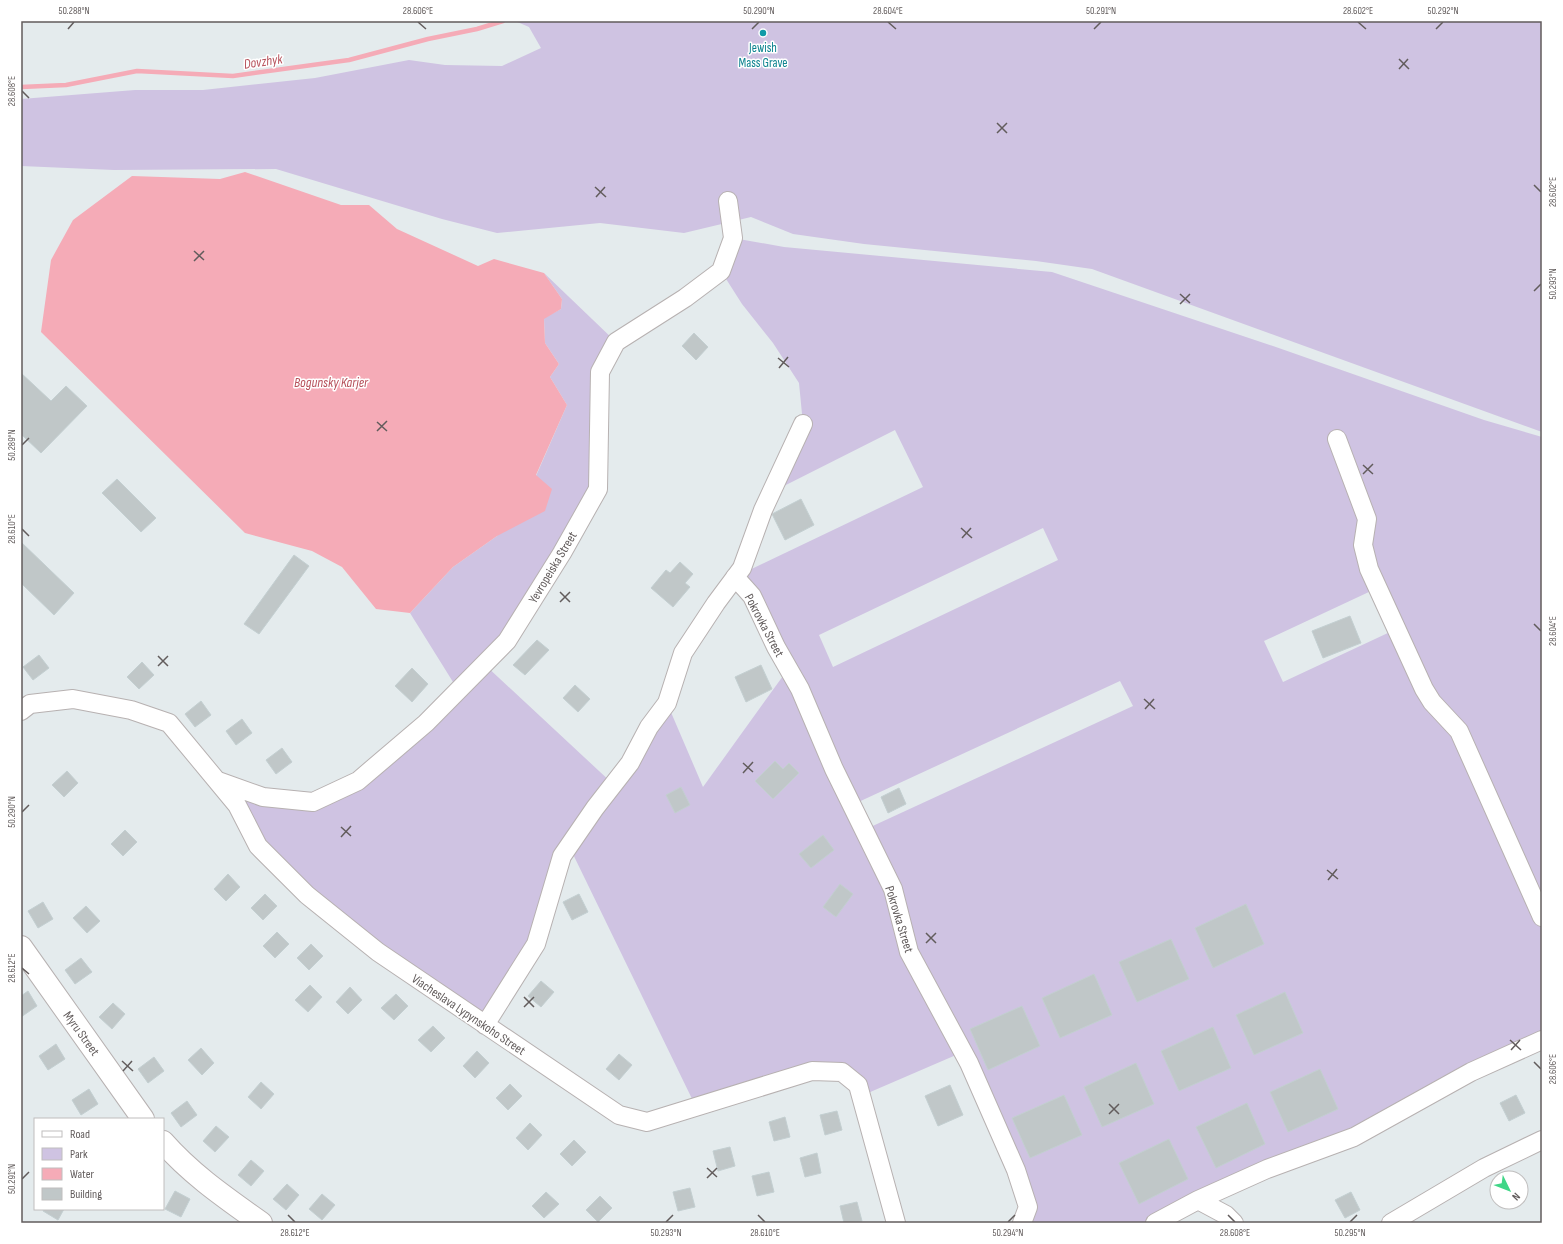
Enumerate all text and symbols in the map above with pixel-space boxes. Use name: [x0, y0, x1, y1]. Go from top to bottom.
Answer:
text: 50.288°N: [58, 5, 90, 17]
text: 28.606°E: [403, 5, 433, 17]
text: 50.290°N: [743, 5, 775, 17]
text: 28.604°E: [873, 5, 903, 17]
text: 50.291°N: [1086, 5, 1116, 17]
text: 28.602°E: [1343, 5, 1373, 17]
text: 50.292°N: [1427, 5, 1459, 17]
marker: Jewish Mass Grave: [758, 28, 768, 38]
place label: Jewish Mass Grave: [738, 40, 788, 71]
water label: Dovzhyk: [243, 50, 284, 73]
text: 28.608°E: [6, 76, 18, 106]
text: 28.602°E: [1547, 177, 1559, 207]
text: 50.293°N: [1547, 268, 1559, 300]
water label: Bogunsky Karjer: [294, 374, 369, 391]
text: 50.289°N: [6, 429, 18, 461]
text: 28.610°E: [6, 514, 18, 544]
street label: Yevropeiska Street: [525, 529, 581, 606]
street label: Pokrovka Street: [741, 591, 787, 660]
text: 28.604°E: [1547, 616, 1559, 646]
text: 50.290°N: [6, 796, 18, 828]
street label: Pokrovka Street: [881, 884, 917, 955]
text: 28.612°E: [6, 953, 18, 983]
street label: Viacheslava Lypynskoho Street: [408, 971, 528, 1059]
street label: Myru Street: [60, 1008, 103, 1059]
text: 28.606°E: [1547, 1054, 1559, 1084]
legend: [34, 1118, 164, 1210]
text: Road: [70, 1127, 90, 1142]
text: Park: [70, 1147, 88, 1162]
text: 50.291°N: [6, 1164, 18, 1194]
text: Water: [70, 1167, 94, 1182]
north arrow: [1489, 1170, 1529, 1210]
text: Building: [70, 1187, 102, 1202]
text: N: [1509, 1190, 1523, 1203]
text: 28.612°E: [280, 1227, 310, 1239]
text: 50.293°N: [650, 1227, 682, 1239]
text: 28.610°E: [750, 1227, 780, 1239]
text: 50.294°N: [993, 1227, 1023, 1239]
text: 28.608°E: [1220, 1227, 1250, 1239]
text: 50.295°N: [1334, 1227, 1366, 1239]

